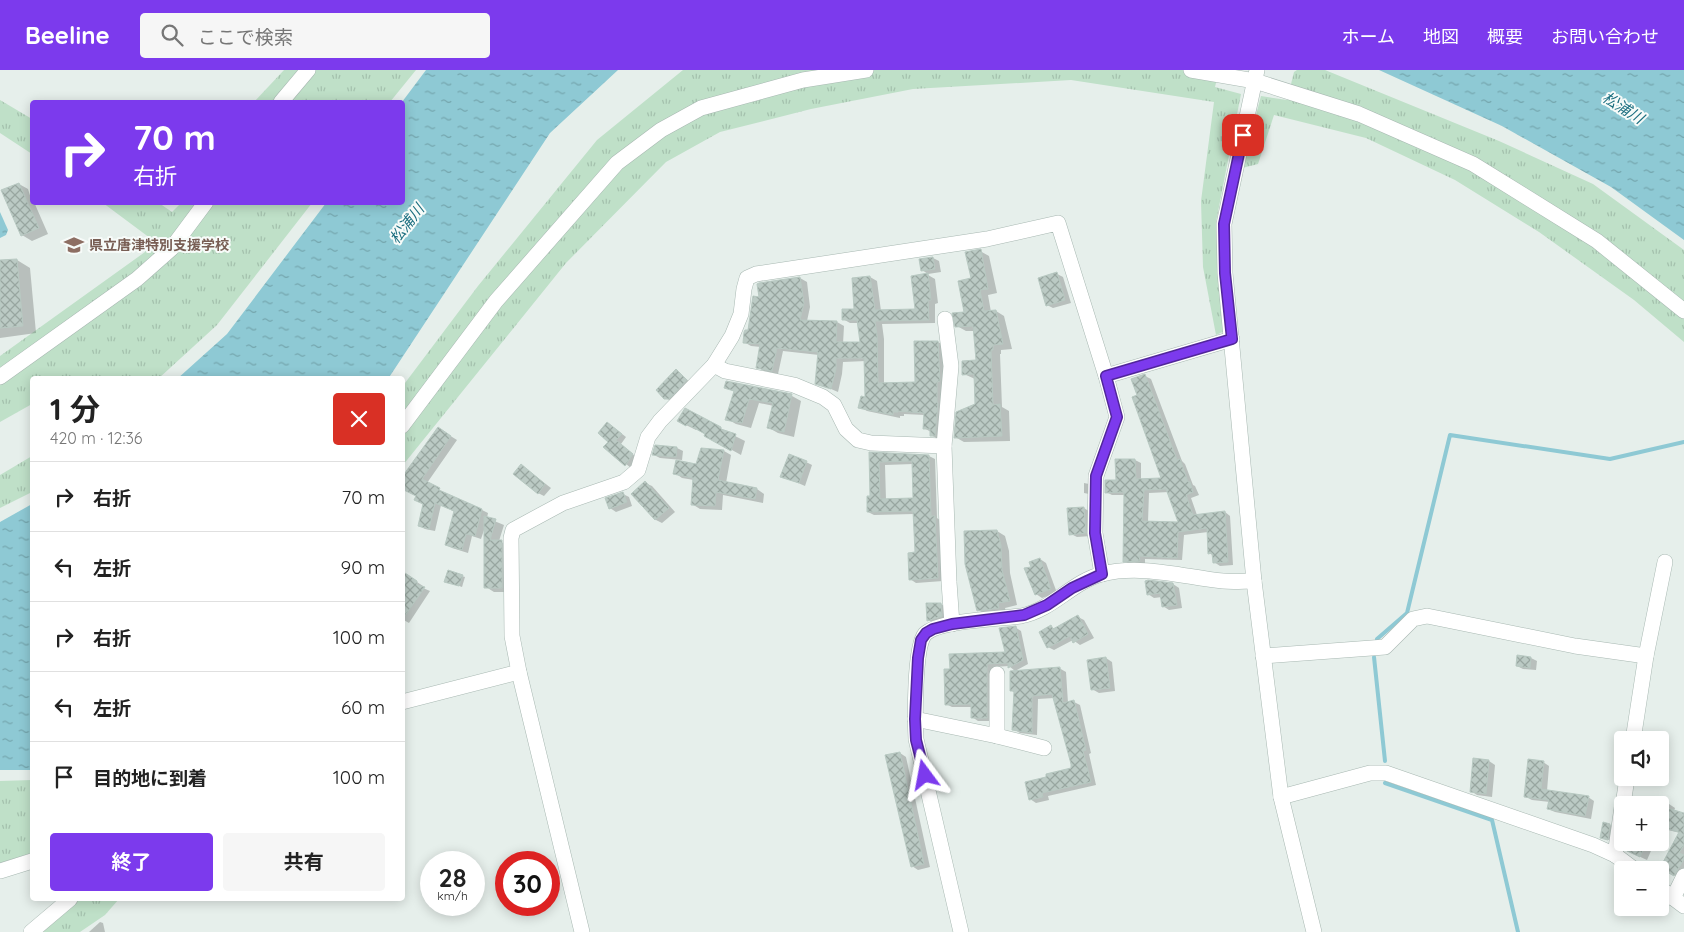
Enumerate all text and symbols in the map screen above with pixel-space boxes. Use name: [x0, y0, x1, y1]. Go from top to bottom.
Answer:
search box: [140, 13, 490, 58]
text: Beeline: [25, 20, 110, 50]
icon: search: [158, 21, 186, 49]
text: ここで検索: [198, 25, 293, 49]
text: ホーム: [1342, 25, 1395, 48]
text: 地図: [1423, 25, 1459, 48]
text: 概要: [1487, 25, 1523, 48]
text: お問い合わせ: [1551, 25, 1659, 48]
water label: 松浦川: [1599, 88, 1649, 129]
pin: [1222, 114, 1264, 156]
text: 70 m: [133, 115, 216, 159]
icon: right: [50, 120, 115, 185]
icon: arrive: [1229, 121, 1257, 149]
text: 右折: [133, 162, 177, 190]
water label: 松浦川: [385, 199, 429, 247]
school or university icon: 県立唐津特別支援学校: [63, 234, 85, 256]
place label: 県立唐津特別支援学校: [89, 236, 229, 254]
text: 1 分: [50, 390, 100, 428]
button: close: [333, 393, 385, 445]
text: 420 m · 12:36: [50, 428, 142, 448]
icon: right: [50, 483, 78, 511]
text: 70 m: [341, 485, 385, 509]
text: 右折: [93, 486, 131, 510]
icon: left: [50, 553, 78, 581]
text: 90 m: [341, 555, 385, 579]
text: 左折: [93, 556, 131, 580]
icon: right: [50, 623, 78, 651]
text: 100 m: [333, 625, 385, 649]
text: 右折: [93, 626, 131, 650]
icon: left: [50, 693, 78, 721]
text: 60 m: [341, 695, 385, 719]
text: 左折: [93, 696, 131, 720]
map controls: [1614, 731, 1669, 916]
button: sound: [1614, 731, 1669, 786]
position arrow: [898, 748, 950, 800]
icon: arrive: [50, 763, 78, 791]
text: 100 m: [333, 765, 385, 789]
text: 目的地に到着: [93, 766, 207, 790]
button: +: [1614, 796, 1669, 851]
button: 終了: [50, 833, 213, 891]
button: 共有: [223, 833, 385, 891]
speed limit sign: 30: [495, 851, 560, 916]
button: −: [1614, 861, 1669, 916]
text: 28: [439, 862, 466, 893]
text: km/h: [437, 888, 468, 903]

